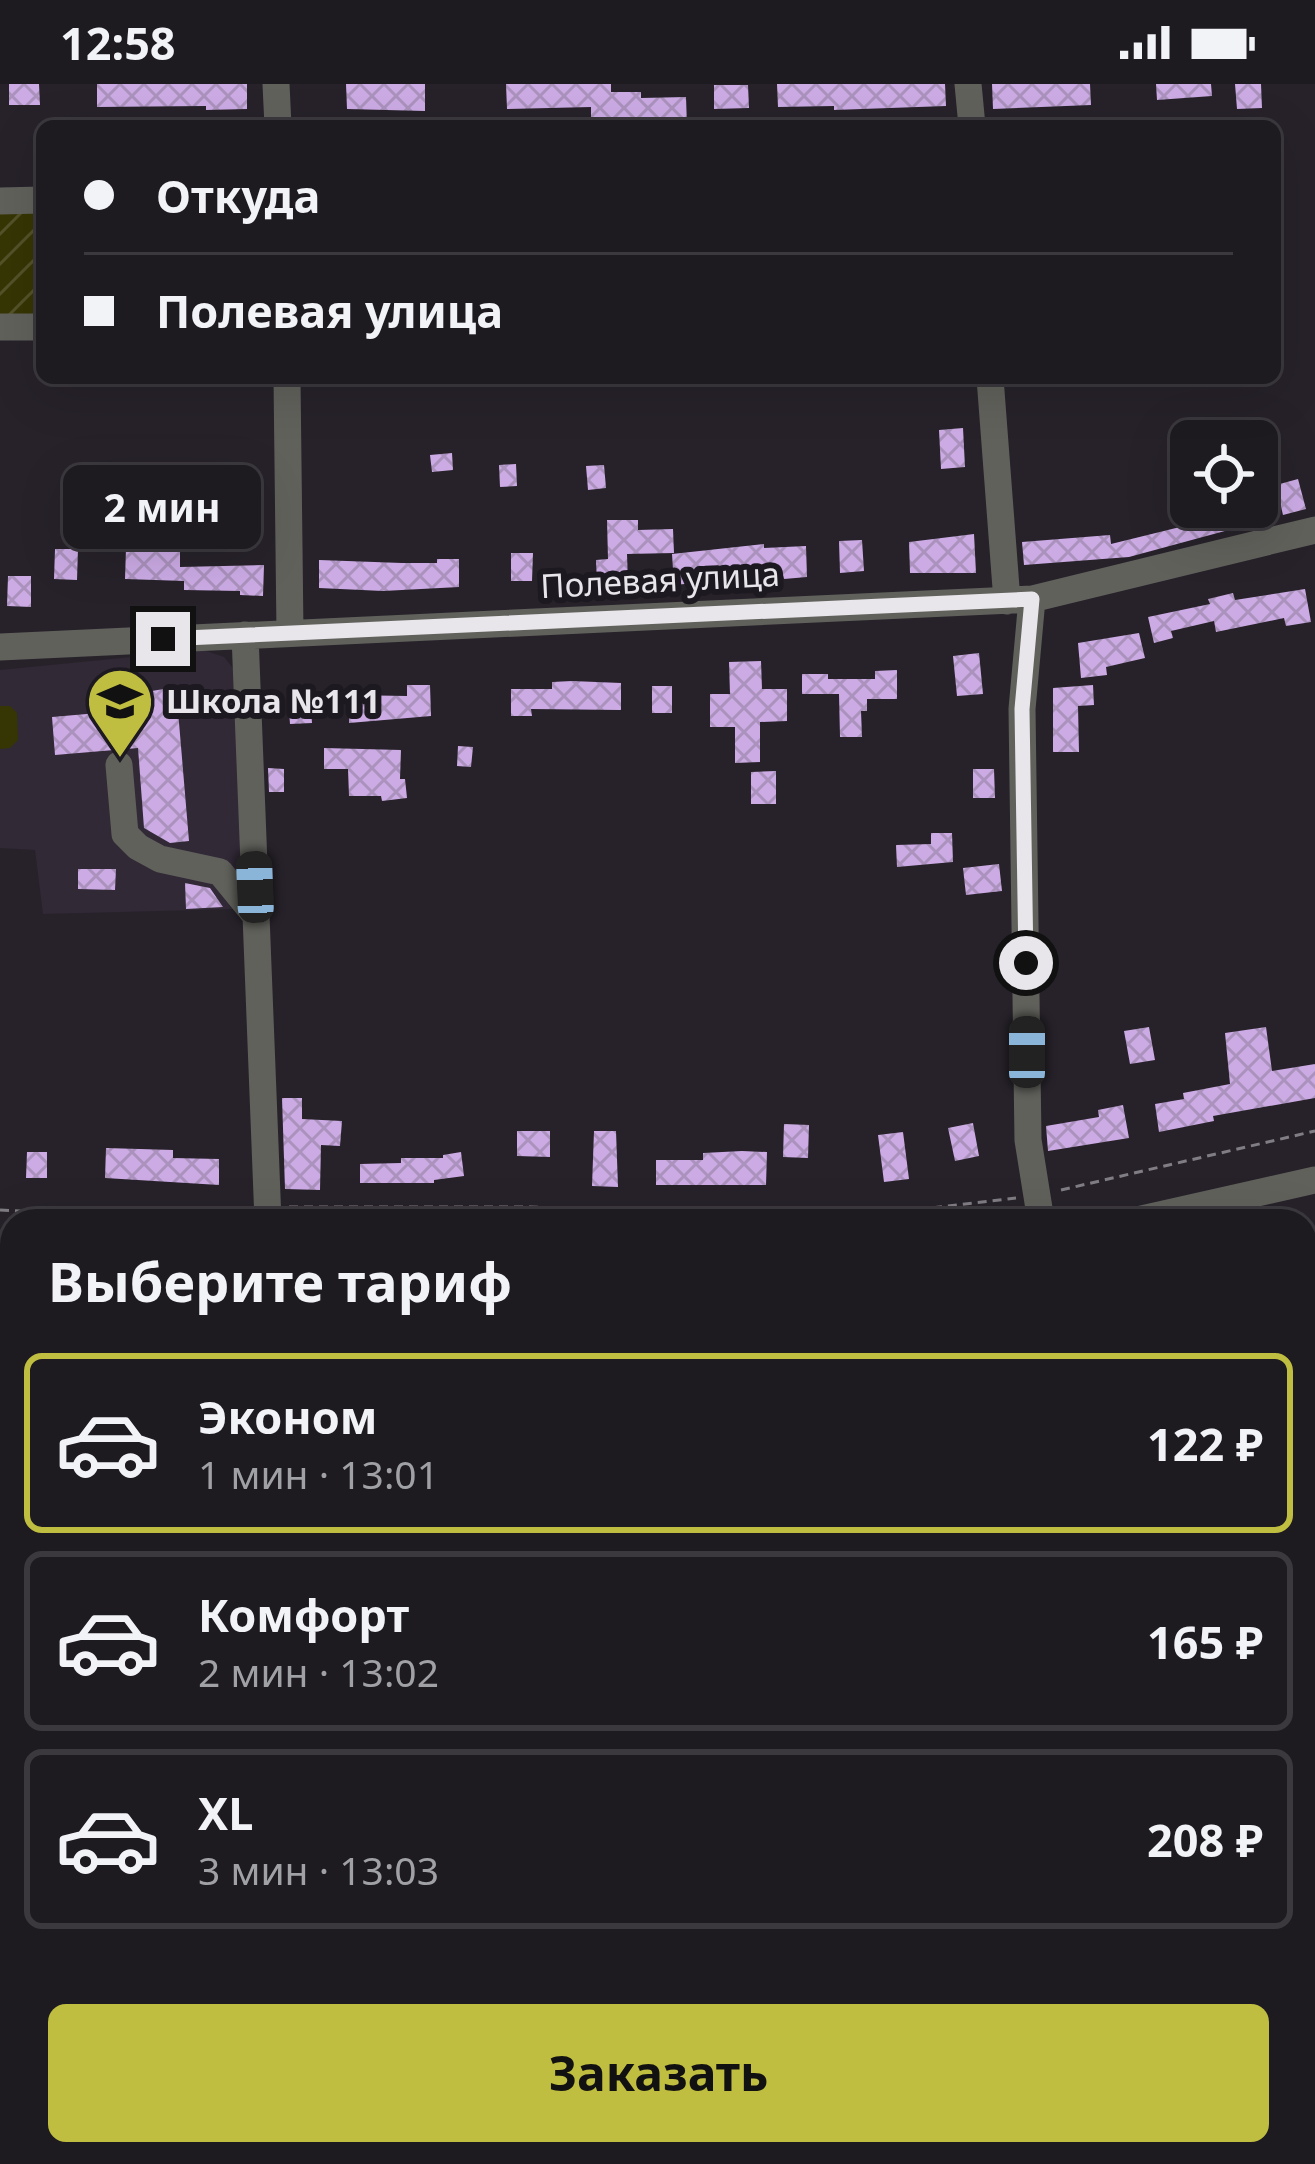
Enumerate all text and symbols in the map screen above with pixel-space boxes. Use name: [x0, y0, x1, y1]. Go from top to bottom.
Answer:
text: 12:58: [60, 12, 176, 73]
text: Откуда: [156, 165, 320, 226]
text: Полевая улица: [156, 280, 503, 341]
map controls: [1170, 420, 1278, 528]
button: locate: [1170, 420, 1278, 528]
callout: 2 мин: [64, 465, 262, 549]
text: 2 мин: [104, 480, 220, 533]
street label: Полевая улица: [539, 551, 781, 608]
route end: [136, 612, 190, 666]
school or university icon: Школа №111: [85, 666, 155, 760]
place label: Школа №111: [166, 678, 381, 723]
car: [236, 850, 274, 924]
route start: [999, 936, 1053, 990]
car: [1009, 1016, 1045, 1088]
text: Выберите тариф: [48, 1244, 512, 1318]
text: Эконом: [198, 1386, 377, 1447]
icon: car: [54, 1389, 162, 1497]
text: 122 ₽: [1147, 1413, 1263, 1474]
text: 1 мин · 13:01: [198, 1447, 439, 1500]
text: Комфорт: [198, 1584, 409, 1645]
icon: car: [54, 1587, 162, 1695]
text: 165 ₽: [1147, 1611, 1263, 1672]
text: 2 мин · 13:02: [198, 1645, 439, 1698]
text: XL: [198, 1782, 253, 1843]
icon: car: [54, 1785, 162, 1893]
text: 208 ₽: [1147, 1809, 1263, 1870]
text: 3 мин · 13:03: [198, 1843, 439, 1896]
button: Заказать: [48, 2004, 1269, 2142]

